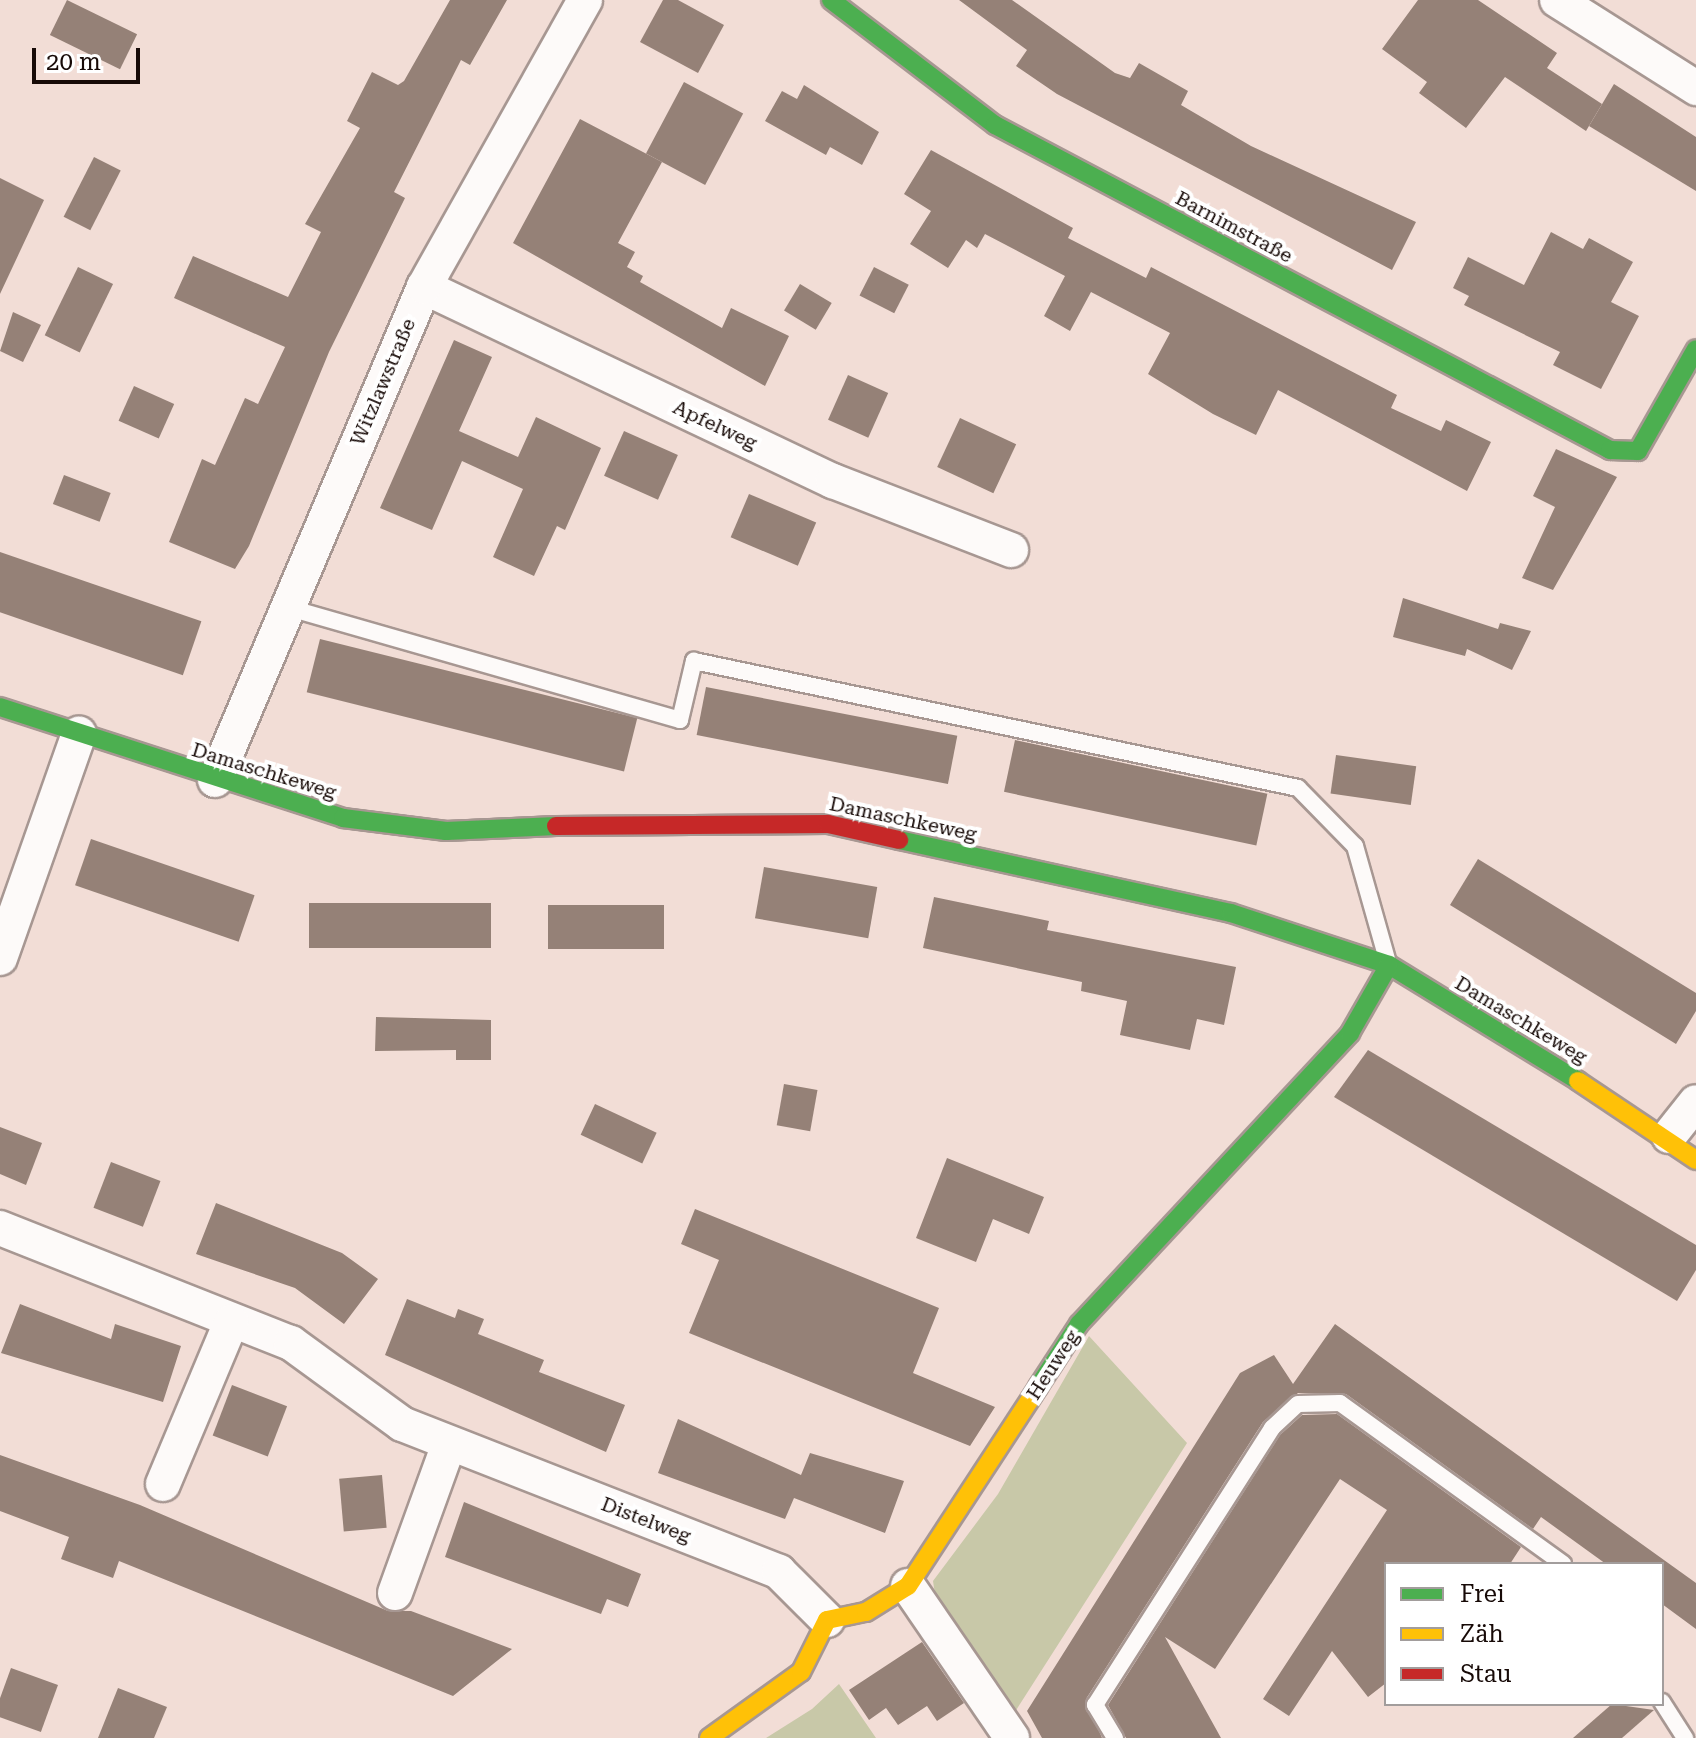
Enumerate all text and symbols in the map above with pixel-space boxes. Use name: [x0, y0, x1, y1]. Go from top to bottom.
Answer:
scale bar: [36, 32, 144, 82]
text: 20 m: [46, 48, 101, 76]
street label: Barnimstraße: [1171, 186, 1297, 268]
street label: Witzlawstraße: [345, 315, 421, 449]
street label: Apfelweg: [669, 395, 761, 455]
street label: Damaschkeweg: [189, 738, 339, 804]
street label: Damaschkeweg: [827, 792, 979, 846]
street label: Damaschkeweg: [1451, 971, 1591, 1069]
street label: Heuweg: [1022, 1326, 1084, 1404]
street label: Distelweg: [598, 1492, 694, 1548]
legend: [1384, 1562, 1664, 1706]
text: Frei: [1460, 1580, 1505, 1608]
text: Zäh: [1460, 1620, 1504, 1648]
text: Stau: [1460, 1660, 1512, 1688]

